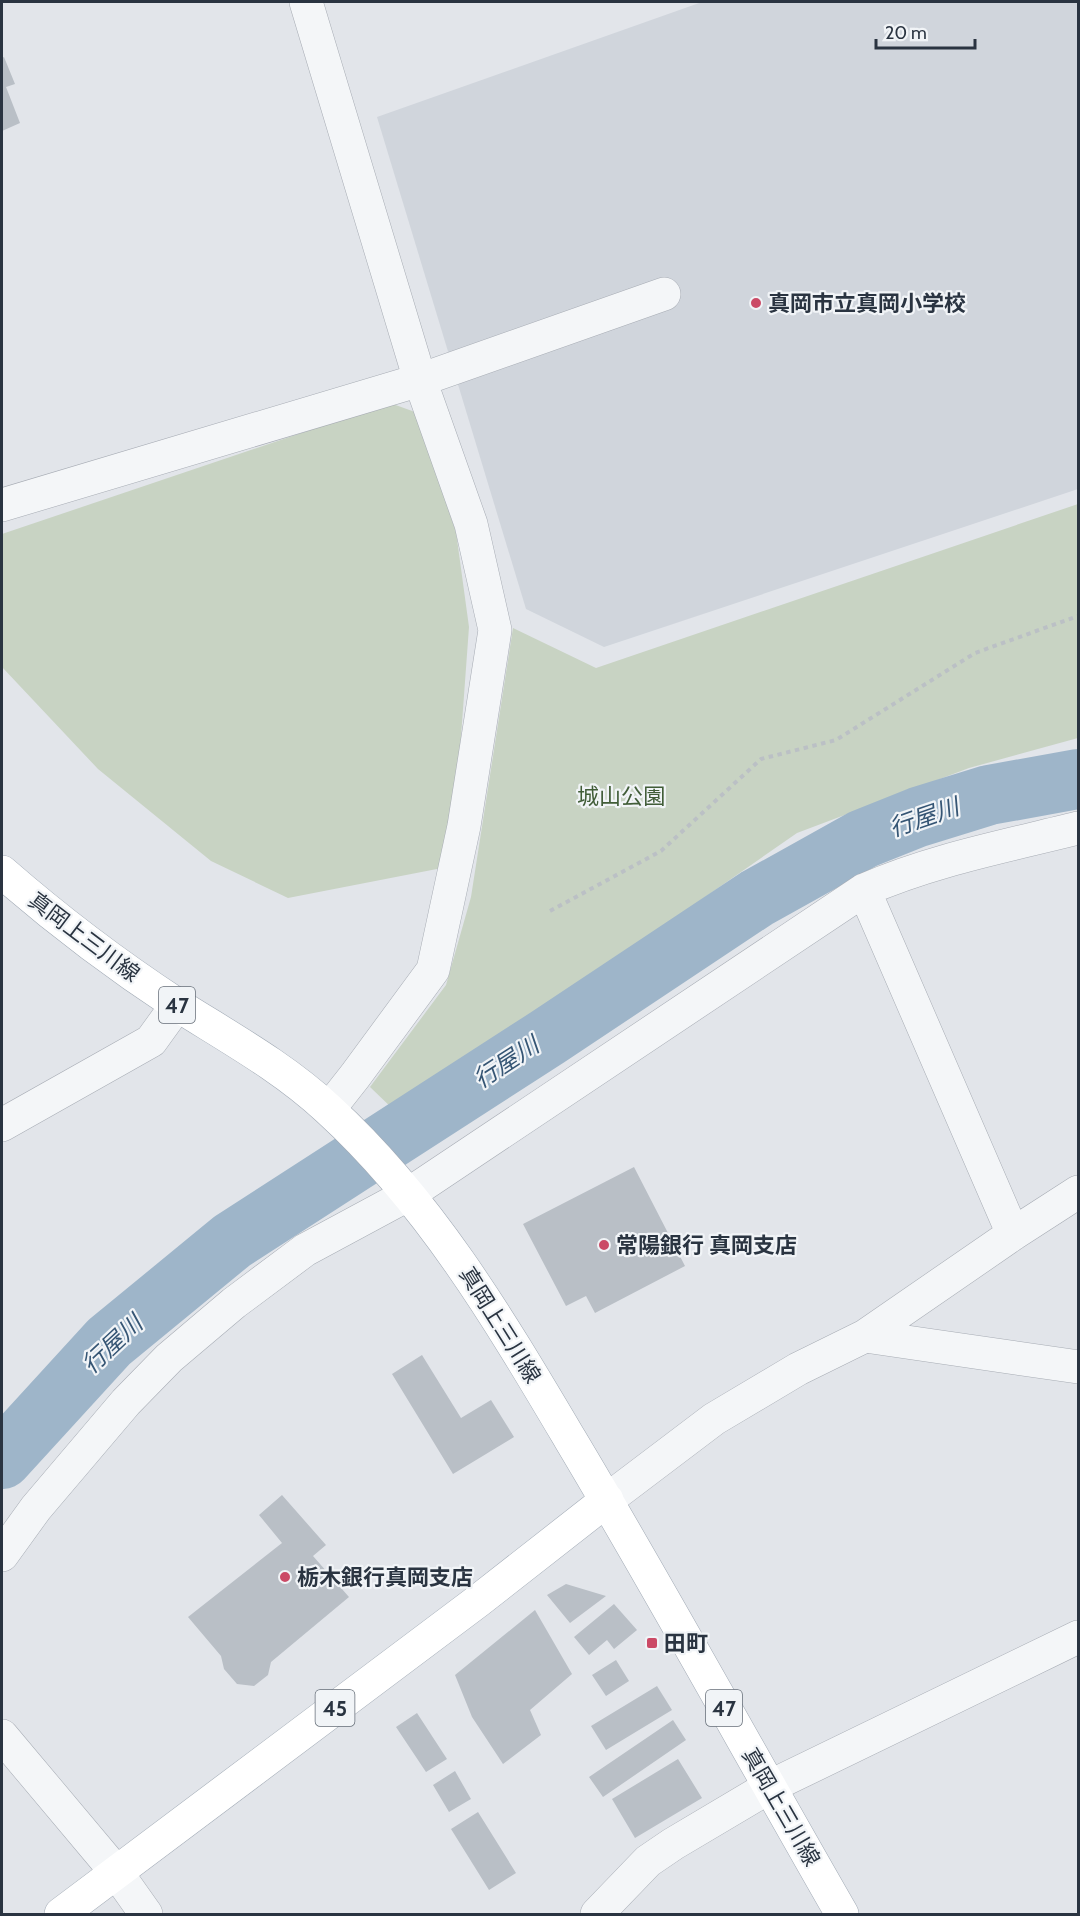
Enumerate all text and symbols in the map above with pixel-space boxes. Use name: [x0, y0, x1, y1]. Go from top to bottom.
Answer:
scale bar: [876, 12, 975, 50]
text: 20 m: [885, 22, 927, 44]
place label: 真岡市立真岡小学校: [768, 290, 966, 317]
marker: 真岡市立真岡小学校: [749, 296, 763, 310]
park label: 城山公園: [577, 783, 665, 810]
water label: 行屋川: [885, 791, 966, 842]
street label: 真岡上三川線: [23, 886, 145, 988]
road number: 47: [159, 987, 195, 1023]
water label: 行屋川: [468, 1029, 547, 1094]
place label: 常陽銀行 真岡支店: [616, 1232, 797, 1259]
marker: 常陽銀行 真岡支店: [597, 1238, 611, 1252]
street label: 真岡上三川線: [454, 1262, 546, 1388]
water label: 行屋川: [76, 1307, 150, 1379]
place label: 栃木銀行真岡支店: [297, 1564, 473, 1591]
marker: 栃木銀行真岡支店: [278, 1570, 292, 1584]
place label: 田町: [664, 1630, 708, 1657]
marker: 田町: [645, 1636, 659, 1650]
road number: 45: [316, 1690, 354, 1726]
road number: 47: [706, 1690, 742, 1726]
street label: 真岡上三川線: [736, 1743, 826, 1871]

